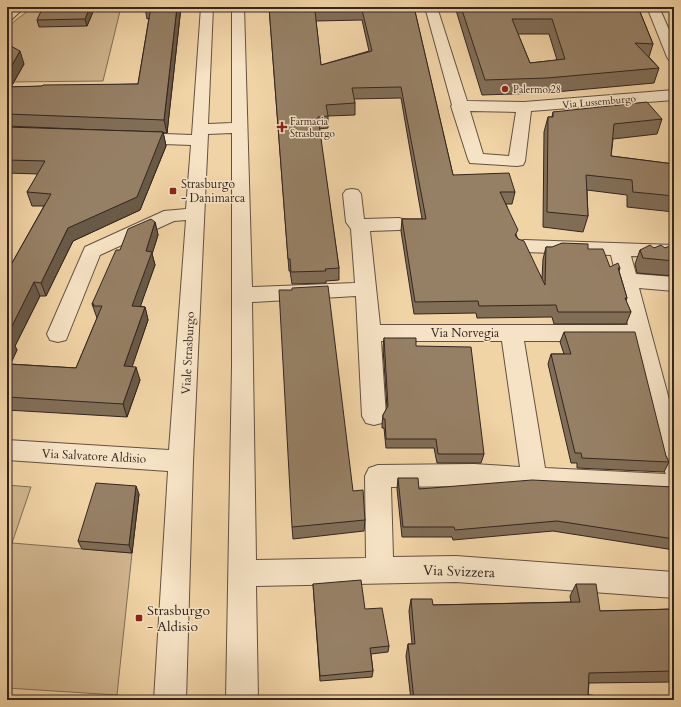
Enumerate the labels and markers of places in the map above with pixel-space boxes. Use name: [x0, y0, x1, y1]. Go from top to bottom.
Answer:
place label: Palermo 28: [513, 83, 561, 97]
marker: Palermo 28: [500, 84, 510, 94]
place label: Farmacia Strasburgo: [290, 115, 336, 141]
marker: Farmacia Strasburgo: [277, 122, 287, 132]
place label: Strasburgo - Danimarca: [181, 176, 246, 206]
marker: Strasburgo - Danimarca: [168, 186, 178, 196]
place label: Strasburgo - Aldisio: [147, 601, 210, 636]
marker: Strasburgo - Aldisio: [134, 613, 144, 623]

